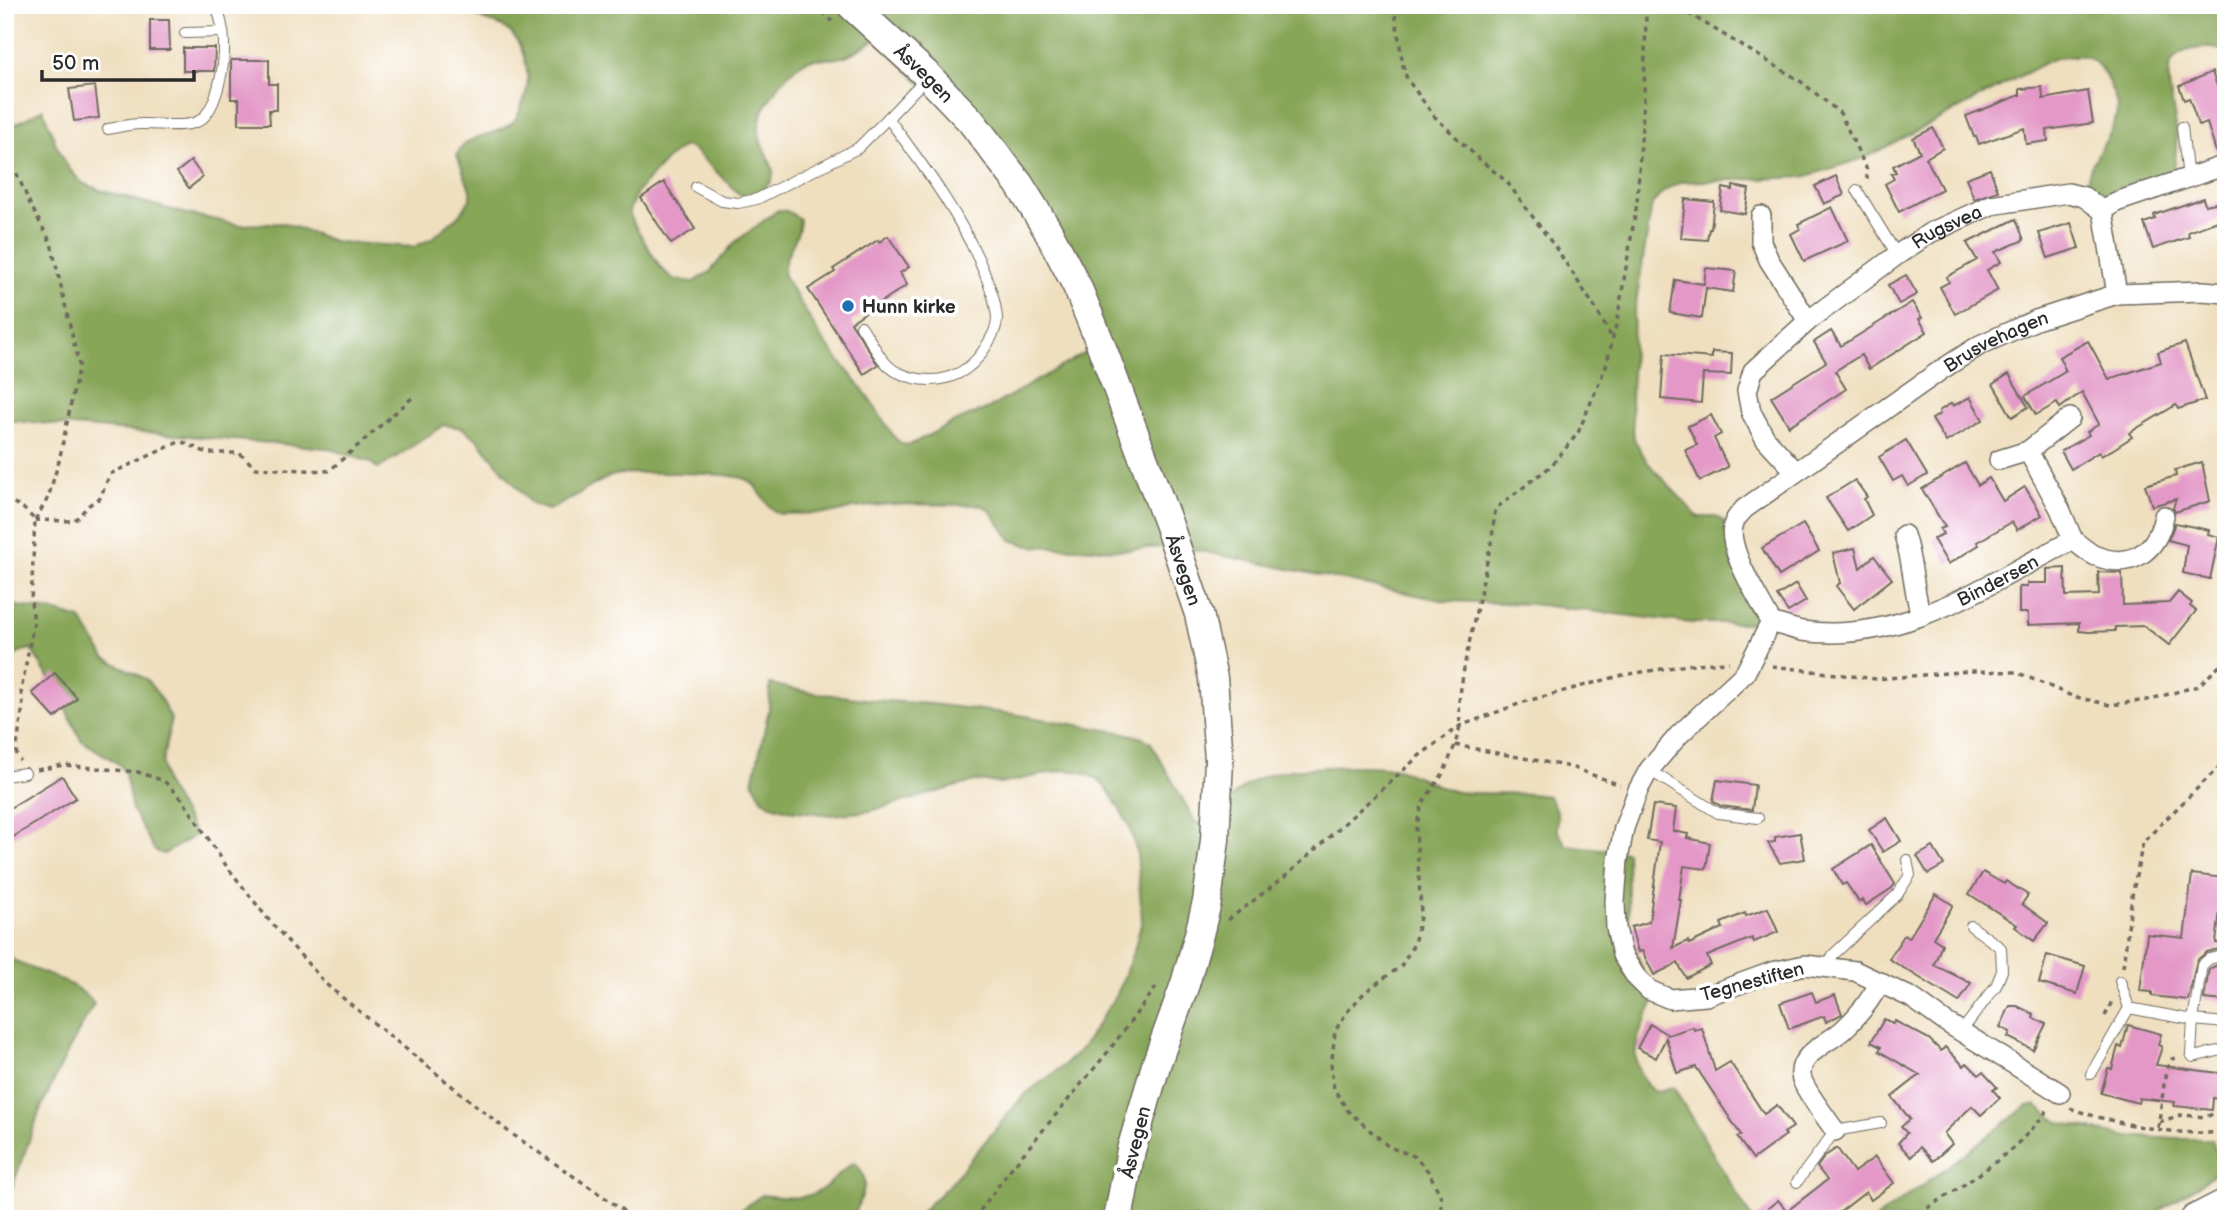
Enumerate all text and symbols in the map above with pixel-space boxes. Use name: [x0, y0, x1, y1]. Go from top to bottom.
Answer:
scale bar: [42, 38, 194, 82]
street label: Åsvegen: [889, 40, 957, 108]
text: 50 m: [52, 51, 99, 76]
street label: Rugsvea: [1908, 201, 1986, 255]
place label: Hunn kirke: [862, 296, 956, 319]
marker: Hunn kirke: [840, 298, 856, 314]
street label: Brusvehagen: [1940, 307, 2051, 378]
street label: Åsvegen: [1160, 532, 1205, 609]
street label: Bindersen: [1954, 550, 2043, 612]
street label: Tegnestiften: [1698, 958, 1807, 1007]
street label: Åsvegen: [1116, 1104, 1157, 1181]

